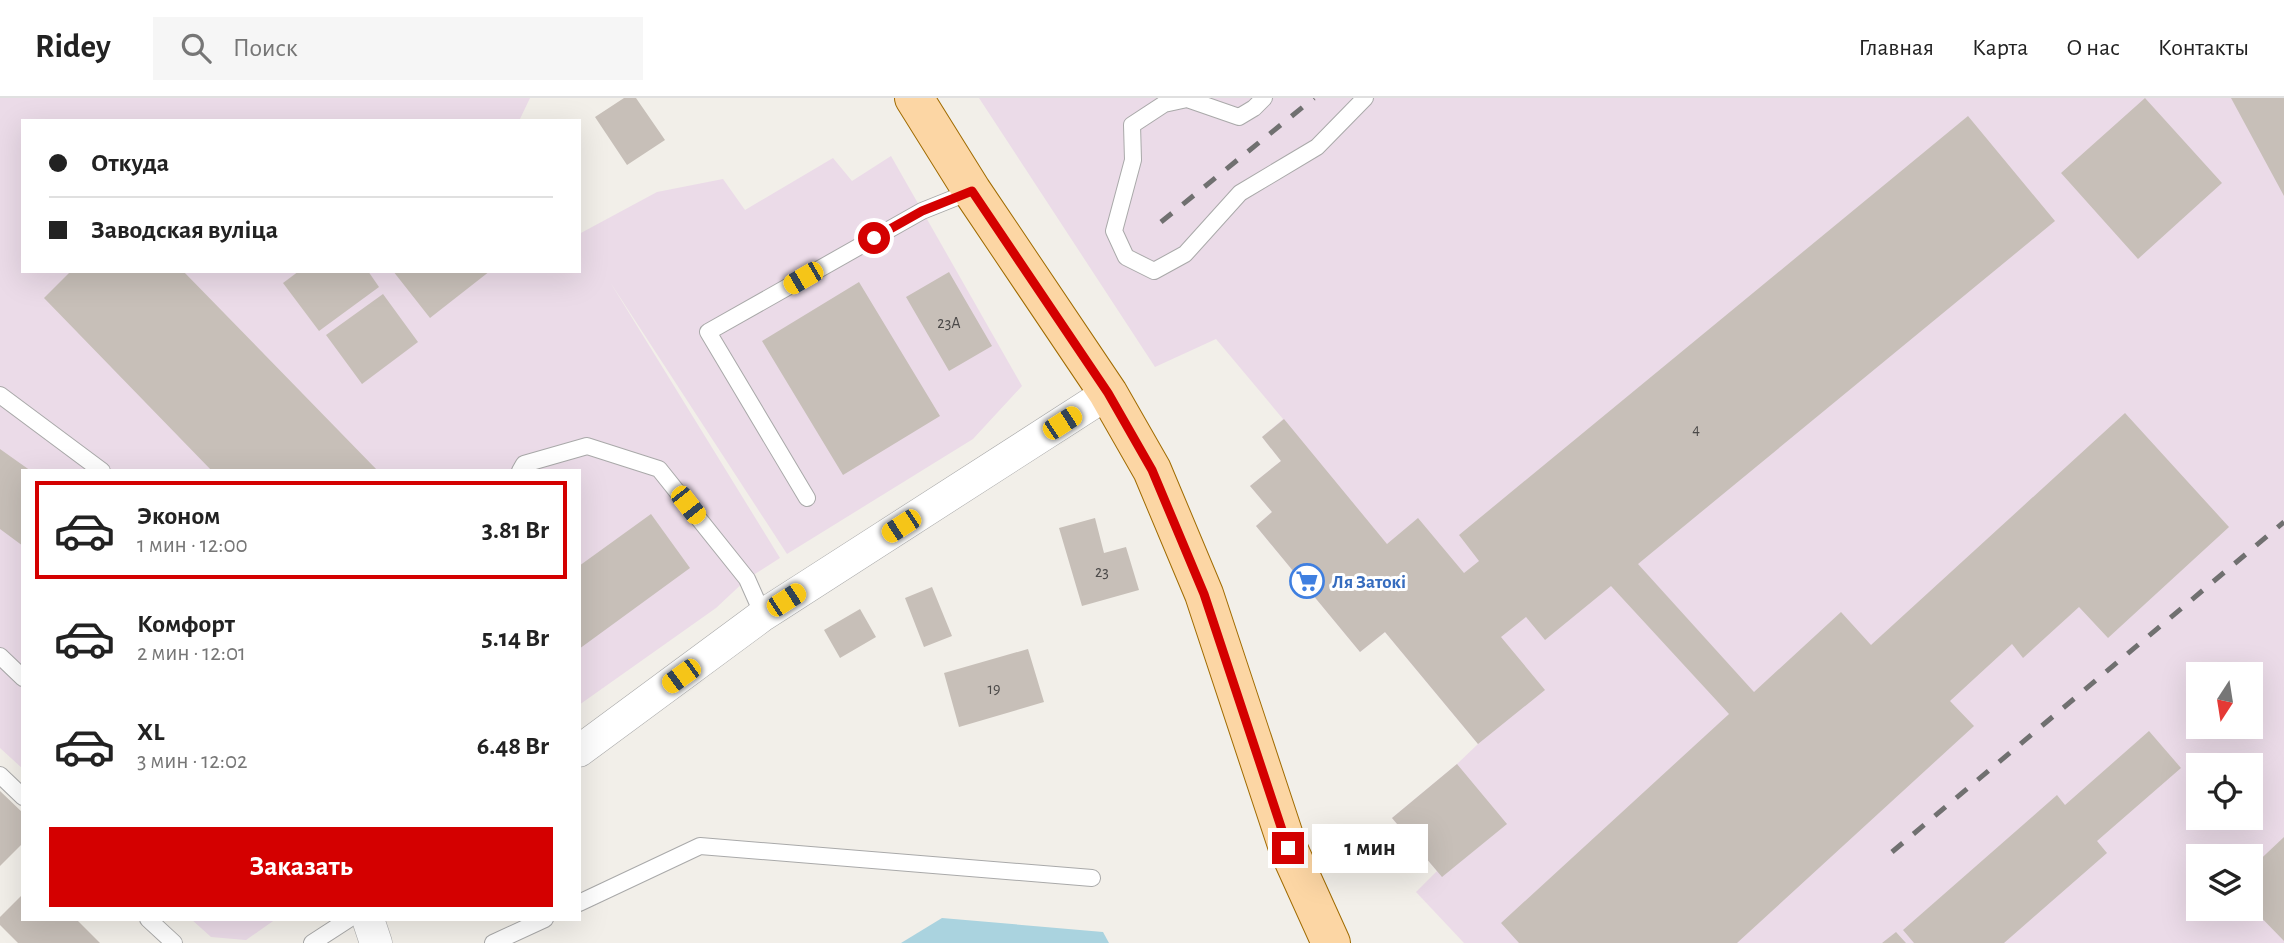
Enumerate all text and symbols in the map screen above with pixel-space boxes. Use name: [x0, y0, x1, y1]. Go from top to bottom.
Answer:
search box: [153, 17, 643, 80]
icon: search: [177, 29, 215, 67]
text: Ridey: [35, 31, 111, 64]
text: Поиск: [233, 35, 298, 61]
text: Главная: [1859, 36, 1934, 60]
text: Карта: [1972, 36, 2028, 60]
text: О нас: [2066, 36, 2120, 60]
text: Контакты: [2158, 36, 2249, 60]
text: Откуда: [91, 150, 169, 176]
text: Заводская вуліца: [91, 217, 278, 243]
route start: [858, 222, 890, 254]
car: [780, 258, 827, 298]
house number: 23А: [937, 315, 961, 331]
car: [1039, 403, 1086, 443]
house number: 4: [1692, 421, 1700, 437]
car: [667, 482, 710, 528]
icon: car: [53, 499, 116, 562]
text: Эконом: [137, 503, 220, 529]
car: [878, 506, 925, 546]
text: 3.81 Br: [482, 517, 549, 543]
text: 1 мин · 12:00: [137, 534, 248, 557]
supermarket icon: Ля Затокі: [1288, 562, 1326, 600]
house number: 23: [1095, 564, 1109, 580]
place label: Ля Затокі: [1332, 573, 1406, 592]
car: [763, 580, 810, 620]
icon: car: [53, 607, 116, 670]
text: Комфорт: [137, 611, 235, 637]
text: 5.14 Br: [482, 625, 549, 651]
text: 2 мин · 12:01: [137, 642, 246, 665]
car: [658, 655, 705, 697]
north arrow: [2186, 662, 2263, 738]
map controls: [2186, 662, 2263, 921]
house number: 19: [987, 681, 1001, 697]
icon: car: [53, 715, 116, 778]
text: XL: [137, 719, 164, 745]
text: 6.48 Br: [477, 733, 549, 759]
text: 3 мин · 12:02: [137, 750, 248, 773]
button: locate: [2186, 753, 2263, 830]
callout: 1 мин: [1312, 824, 1428, 872]
button: Заказать: [49, 827, 553, 907]
route end: [1272, 832, 1304, 864]
text: 1 мин: [1344, 837, 1396, 860]
button: layers: [2186, 844, 2263, 921]

